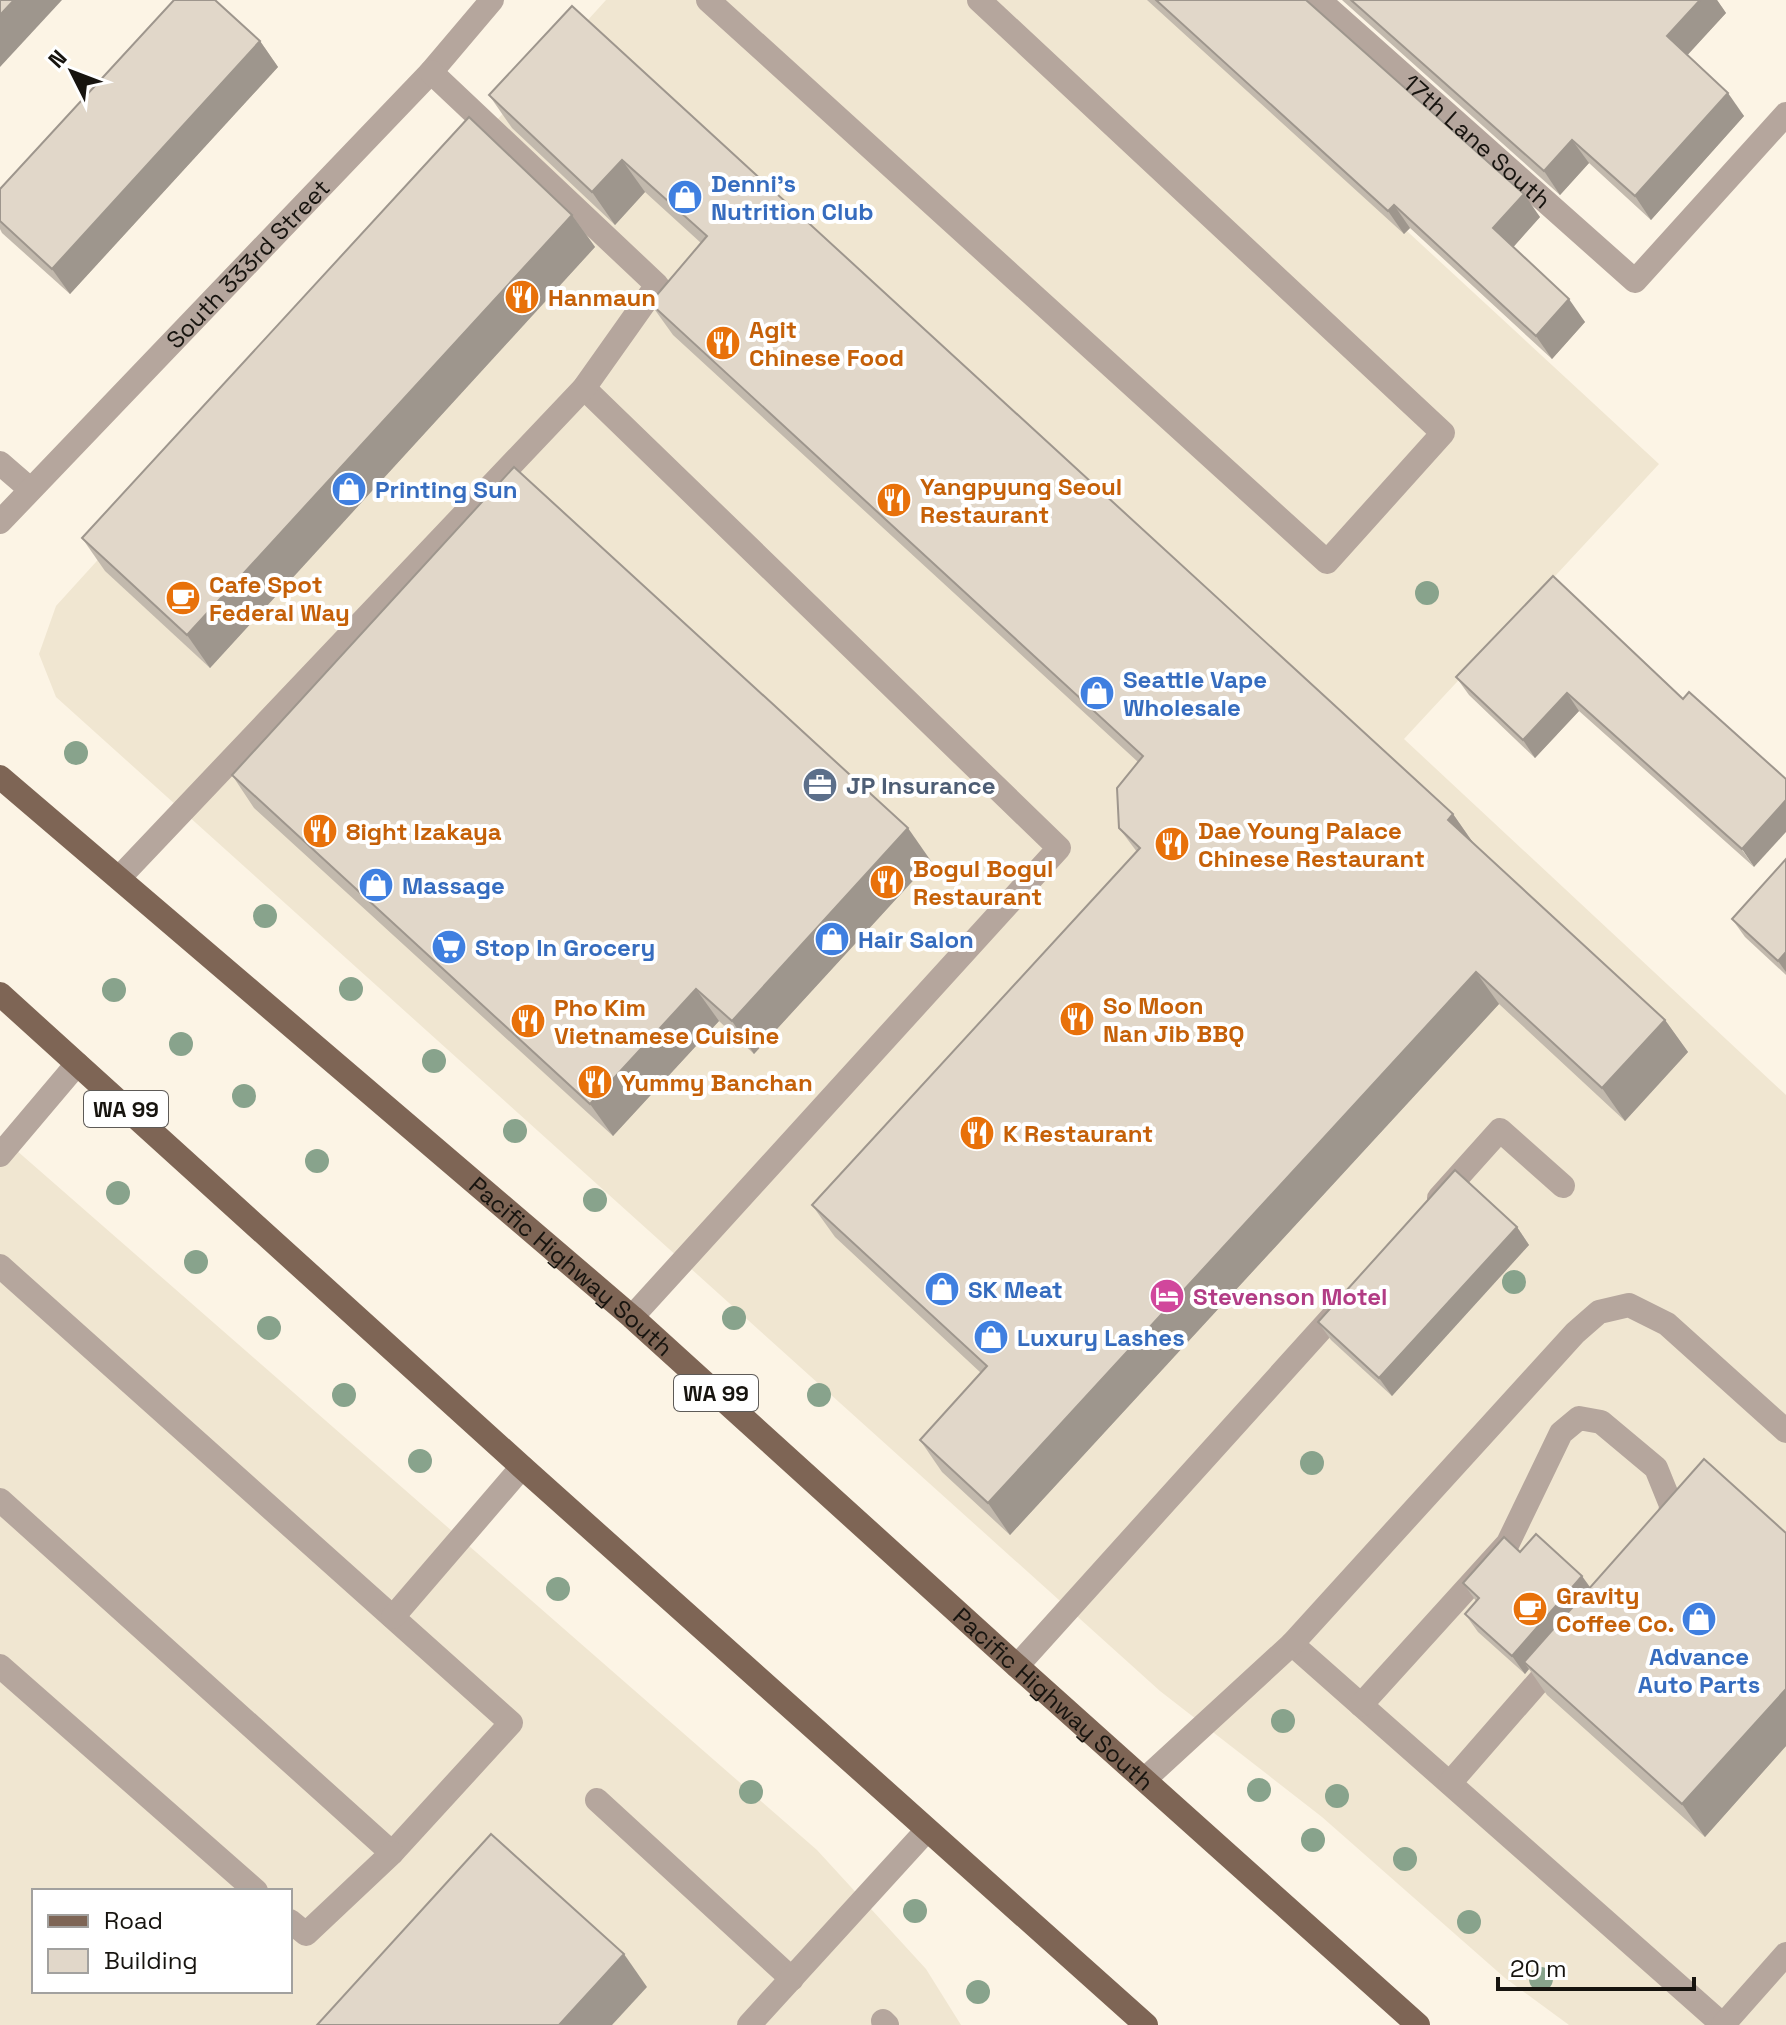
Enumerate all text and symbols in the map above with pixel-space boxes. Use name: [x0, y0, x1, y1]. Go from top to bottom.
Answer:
north arrow: [32, 32, 112, 112]
text: N: [42, 44, 72, 73]
street label: 17th Lane South: [1397, 67, 1558, 215]
place label: Denni's Nutrition Club: [711, 168, 874, 227]
street label: South 333rd Street: [159, 172, 336, 355]
shop icon: Denni's Nutrition Club: [666, 178, 704, 216]
restaurant icon: Hanmaun: [503, 278, 541, 316]
place label: Hanmaun: [548, 282, 656, 313]
place label: Agit Chinese Food: [749, 314, 904, 373]
restaurant icon: Agit Chinese Food: [704, 324, 742, 362]
shop icon: Printing Sun: [330, 470, 368, 508]
place label: Yangpyung Seoul Restaurant: [920, 471, 1122, 530]
place label: Printing Sun: [375, 474, 517, 505]
restaurant icon: Yangpyung Seoul Restaurant: [875, 481, 913, 519]
place label: Cafe Spot Federal Way: [209, 569, 350, 628]
cafe icon: Cafe Spot Federal Way: [164, 579, 202, 617]
place label: Seattle Vape Wholesale: [1123, 664, 1267, 723]
shop icon: Seattle Vape Wholesale: [1078, 674, 1116, 712]
office icon: JP Insurance: [801, 766, 839, 804]
place label: JP Insurance: [846, 770, 996, 801]
restaurant icon: 8ight Izakaya: [301, 812, 339, 850]
place label: Dae Young Palace Chinese Restaurant: [1198, 815, 1425, 874]
place label: 8ight Izakaya: [346, 816, 502, 847]
restaurant icon: Dae Young Palace Chinese Restaurant: [1153, 825, 1191, 863]
place label: Bogul Bogul Restaurant: [913, 853, 1053, 912]
restaurant icon: Bogul Bogul Restaurant: [868, 863, 906, 901]
shop icon: Massage: [357, 866, 395, 904]
place label: Massage: [402, 870, 505, 901]
shop icon: Hair Salon: [813, 920, 851, 958]
place label: Hair Salon: [858, 924, 974, 955]
supermarket icon: Stop In Grocery: [430, 928, 468, 966]
place label: Stop In Grocery: [475, 932, 655, 963]
place label: So Moon Nan Jib BBQ: [1103, 990, 1244, 1049]
place label: Pho Kim Vietnamese Cuisine: [554, 992, 779, 1051]
restaurant icon: So Moon Nan Jib BBQ: [1058, 1000, 1096, 1038]
restaurant icon: Pho Kim Vietnamese Cuisine: [509, 1002, 547, 1040]
restaurant icon: Yummy Banchan: [576, 1063, 614, 1101]
place label: Yummy Banchan: [621, 1067, 813, 1098]
road number: WA 99: [84, 1091, 168, 1127]
restaurant icon: K Restaurant: [958, 1114, 996, 1152]
place label: K Restaurant: [1003, 1118, 1153, 1149]
street label: Pacific Highway South: [463, 1169, 680, 1362]
shop icon: SK Meat: [923, 1270, 961, 1308]
place label: SK Meat: [968, 1274, 1063, 1305]
hotel icon: Stevenson Motel: [1148, 1277, 1186, 1315]
place label: Stevenson Motel: [1193, 1281, 1387, 1312]
shop icon: Luxury Lashes: [972, 1318, 1010, 1356]
place label: Luxury Lashes: [1017, 1322, 1185, 1353]
road number: WA 99: [674, 1375, 758, 1411]
place label: Gravity Coffee Co.: [1556, 1580, 1675, 1639]
cafe icon: Gravity Coffee Co.: [1511, 1590, 1549, 1628]
street label: Pacific Highway South: [947, 1600, 1161, 1797]
shop icon: Advance Auto Parts: [1680, 1600, 1718, 1638]
place label: Advance Auto Parts: [1638, 1641, 1760, 1700]
legend: [32, 1889, 292, 1993]
text: Road: [104, 1905, 163, 1936]
scale bar: [1498, 1941, 1694, 1991]
text: Building: [104, 1945, 198, 1976]
text: 20 m: [1510, 1953, 1567, 1984]

